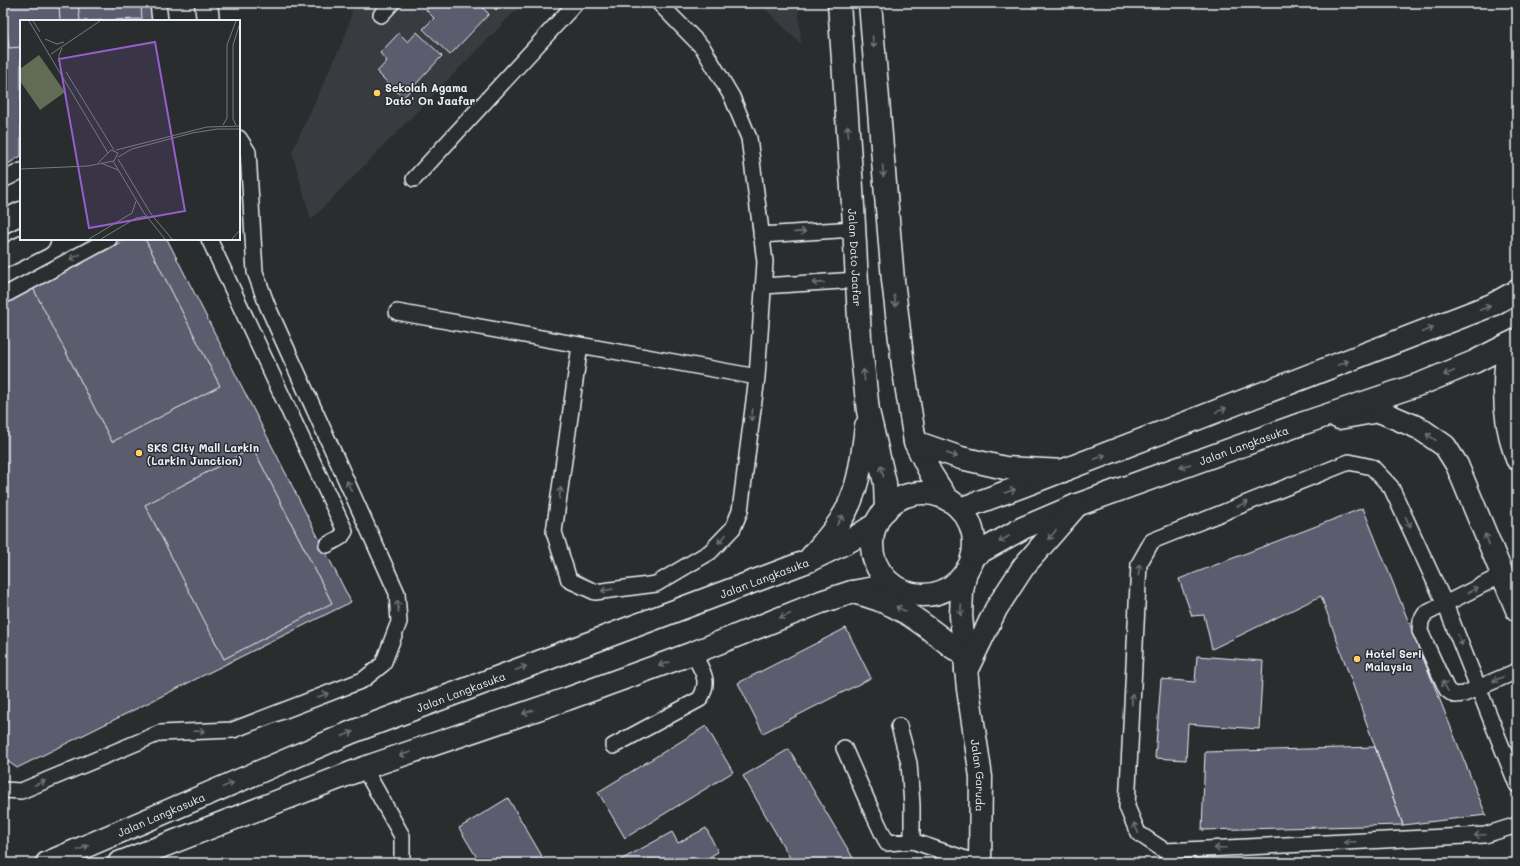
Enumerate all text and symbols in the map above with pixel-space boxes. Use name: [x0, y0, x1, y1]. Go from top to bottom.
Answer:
inset map: [20, 20, 240, 240]
one-way arrow: [870, 35, 877, 48]
place label: Sekolah Agama Dato' On Jaafar: [385, 80, 476, 108]
marker: Sekolah Agama Dato' On Jaafar: [372, 88, 382, 98]
one-way arrow: [845, 125, 852, 138]
one-way arrow: [880, 165, 887, 178]
street label: Jalan Dato Jaafar: [846, 208, 866, 307]
one-way arrow: [793, 229, 806, 236]
one-way arrow: [69, 254, 81, 262]
one-way arrow: [812, 279, 825, 286]
one-way arrow: [892, 294, 899, 307]
one-way arrow: [1479, 304, 1491, 312]
one-way arrow: [1422, 325, 1434, 333]
one-way arrow: [1336, 358, 1348, 366]
one-way arrow: [860, 369, 868, 382]
one-way arrow: [1443, 369, 1455, 377]
one-way arrow: [1215, 405, 1227, 413]
one-way arrow: [748, 408, 756, 421]
street label: Jalan Langkasuka: [1197, 422, 1290, 468]
one-way arrow: [1426, 433, 1437, 441]
place label: SKS City Mall Larkin (Larkin Junction): [147, 440, 259, 468]
marker: SKS City Mall Larkin (Larkin Junction): [134, 448, 144, 458]
one-way arrow: [946, 452, 959, 459]
one-way arrow: [1094, 452, 1106, 460]
one-way arrow: [1179, 463, 1192, 470]
one-way arrow: [878, 465, 885, 478]
one-way arrow: [345, 480, 352, 492]
one-way arrow: [556, 487, 564, 500]
one-way arrow: [1004, 487, 1017, 494]
one-way arrow: [1236, 500, 1248, 508]
one-way arrow: [836, 514, 844, 525]
one-way arrow: [1404, 516, 1412, 528]
one-way arrow: [1048, 529, 1057, 540]
one-way arrow: [717, 534, 727, 544]
one-way arrow: [1483, 534, 1490, 546]
one-way arrow: [998, 536, 1010, 544]
street label: Jalan Langkasuka: [717, 554, 811, 601]
one-way arrow: [1135, 564, 1143, 577]
one-way arrow: [601, 586, 614, 594]
one-way arrow: [1467, 586, 1479, 593]
one-way arrow: [394, 600, 401, 613]
one-way arrow: [958, 603, 965, 616]
one-way arrow: [895, 605, 907, 613]
one-way arrow: [779, 613, 791, 621]
one-way arrow: [1456, 634, 1464, 646]
place label: Hotel Seri Malaysia: [1365, 646, 1422, 674]
marker: Hotel Seri Malaysia: [1352, 654, 1362, 664]
one-way arrow: [658, 660, 670, 668]
one-way arrow: [515, 664, 527, 672]
street label: Jalan Langkasuka: [414, 668, 507, 715]
one-way arrow: [1492, 676, 1504, 684]
one-way arrow: [1441, 680, 1449, 692]
one-way arrow: [316, 691, 328, 699]
one-way arrow: [1129, 693, 1136, 706]
one-way arrow: [523, 709, 535, 717]
one-way arrow: [192, 727, 205, 735]
one-way arrow: [341, 730, 353, 737]
street label: Jalan Garuda: [968, 738, 989, 812]
one-way arrow: [399, 751, 412, 758]
one-way arrow: [34, 779, 46, 787]
one-way arrow: [222, 781, 234, 789]
street label: Jalan Langkasuka: [115, 789, 207, 840]
one-way arrow: [1131, 822, 1139, 834]
one-way arrow: [1474, 832, 1487, 839]
one-way arrow: [1344, 838, 1357, 846]
one-way arrow: [76, 843, 88, 851]
one-way arrow: [1214, 845, 1227, 852]

